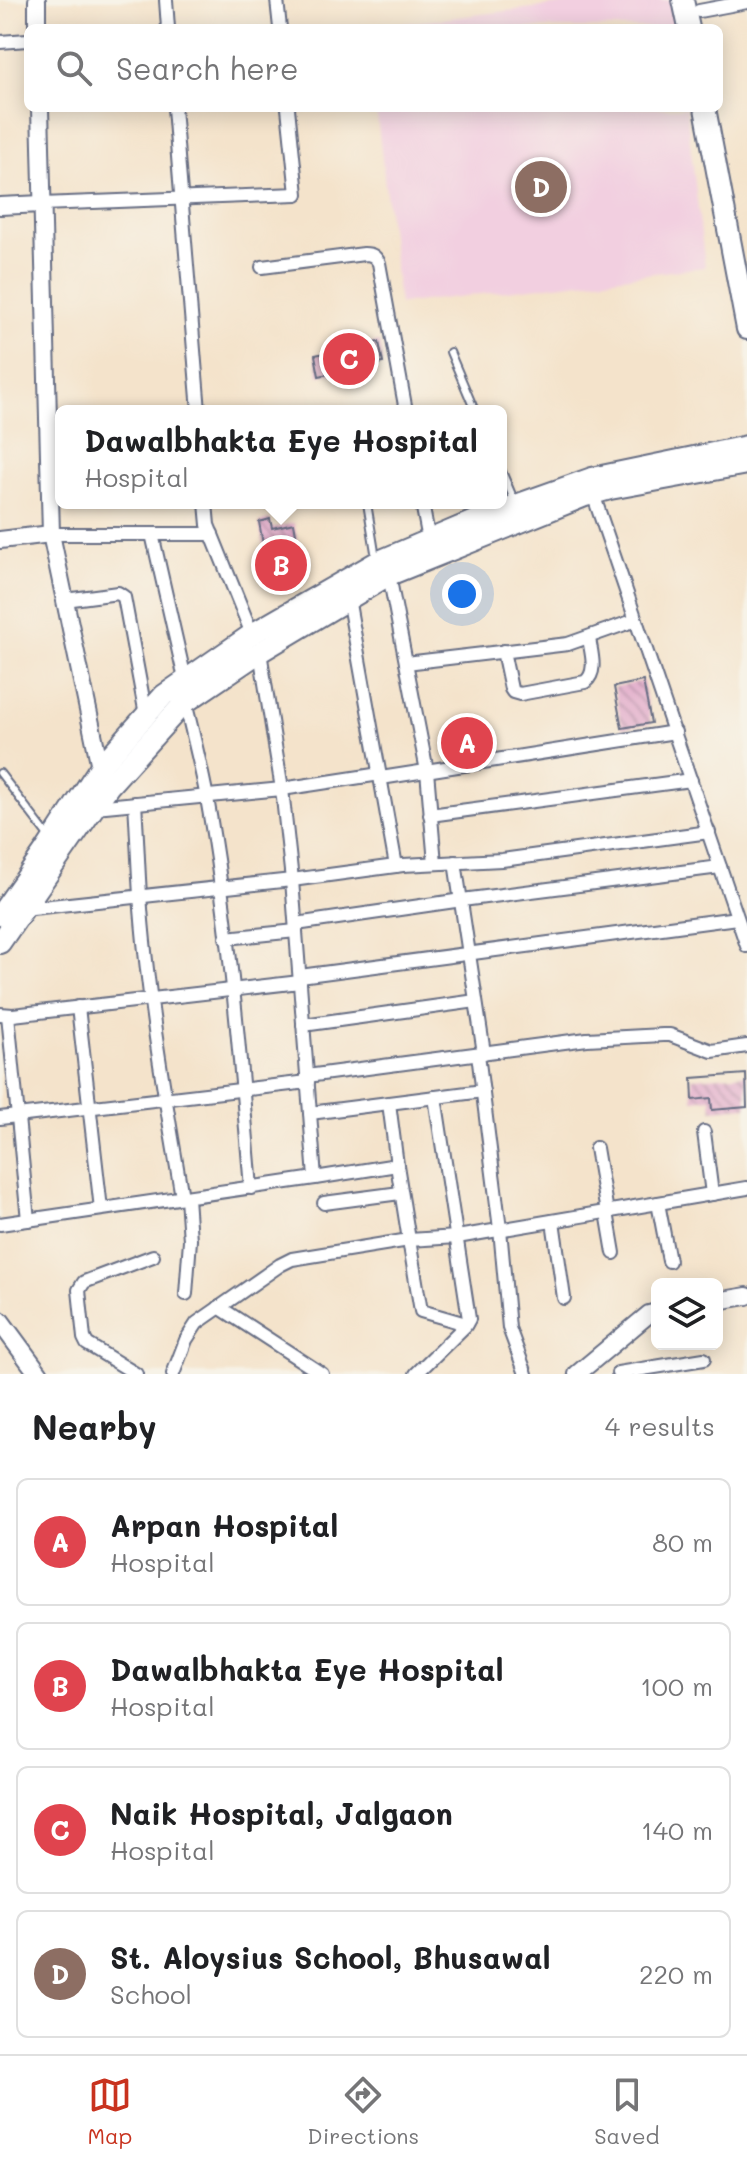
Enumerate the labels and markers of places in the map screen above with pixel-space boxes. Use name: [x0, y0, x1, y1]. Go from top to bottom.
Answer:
pin: D: [515, 157, 567, 217]
pin: C: [323, 329, 375, 389]
pin: B: [255, 535, 307, 595]
pin: A: [441, 713, 493, 773]

